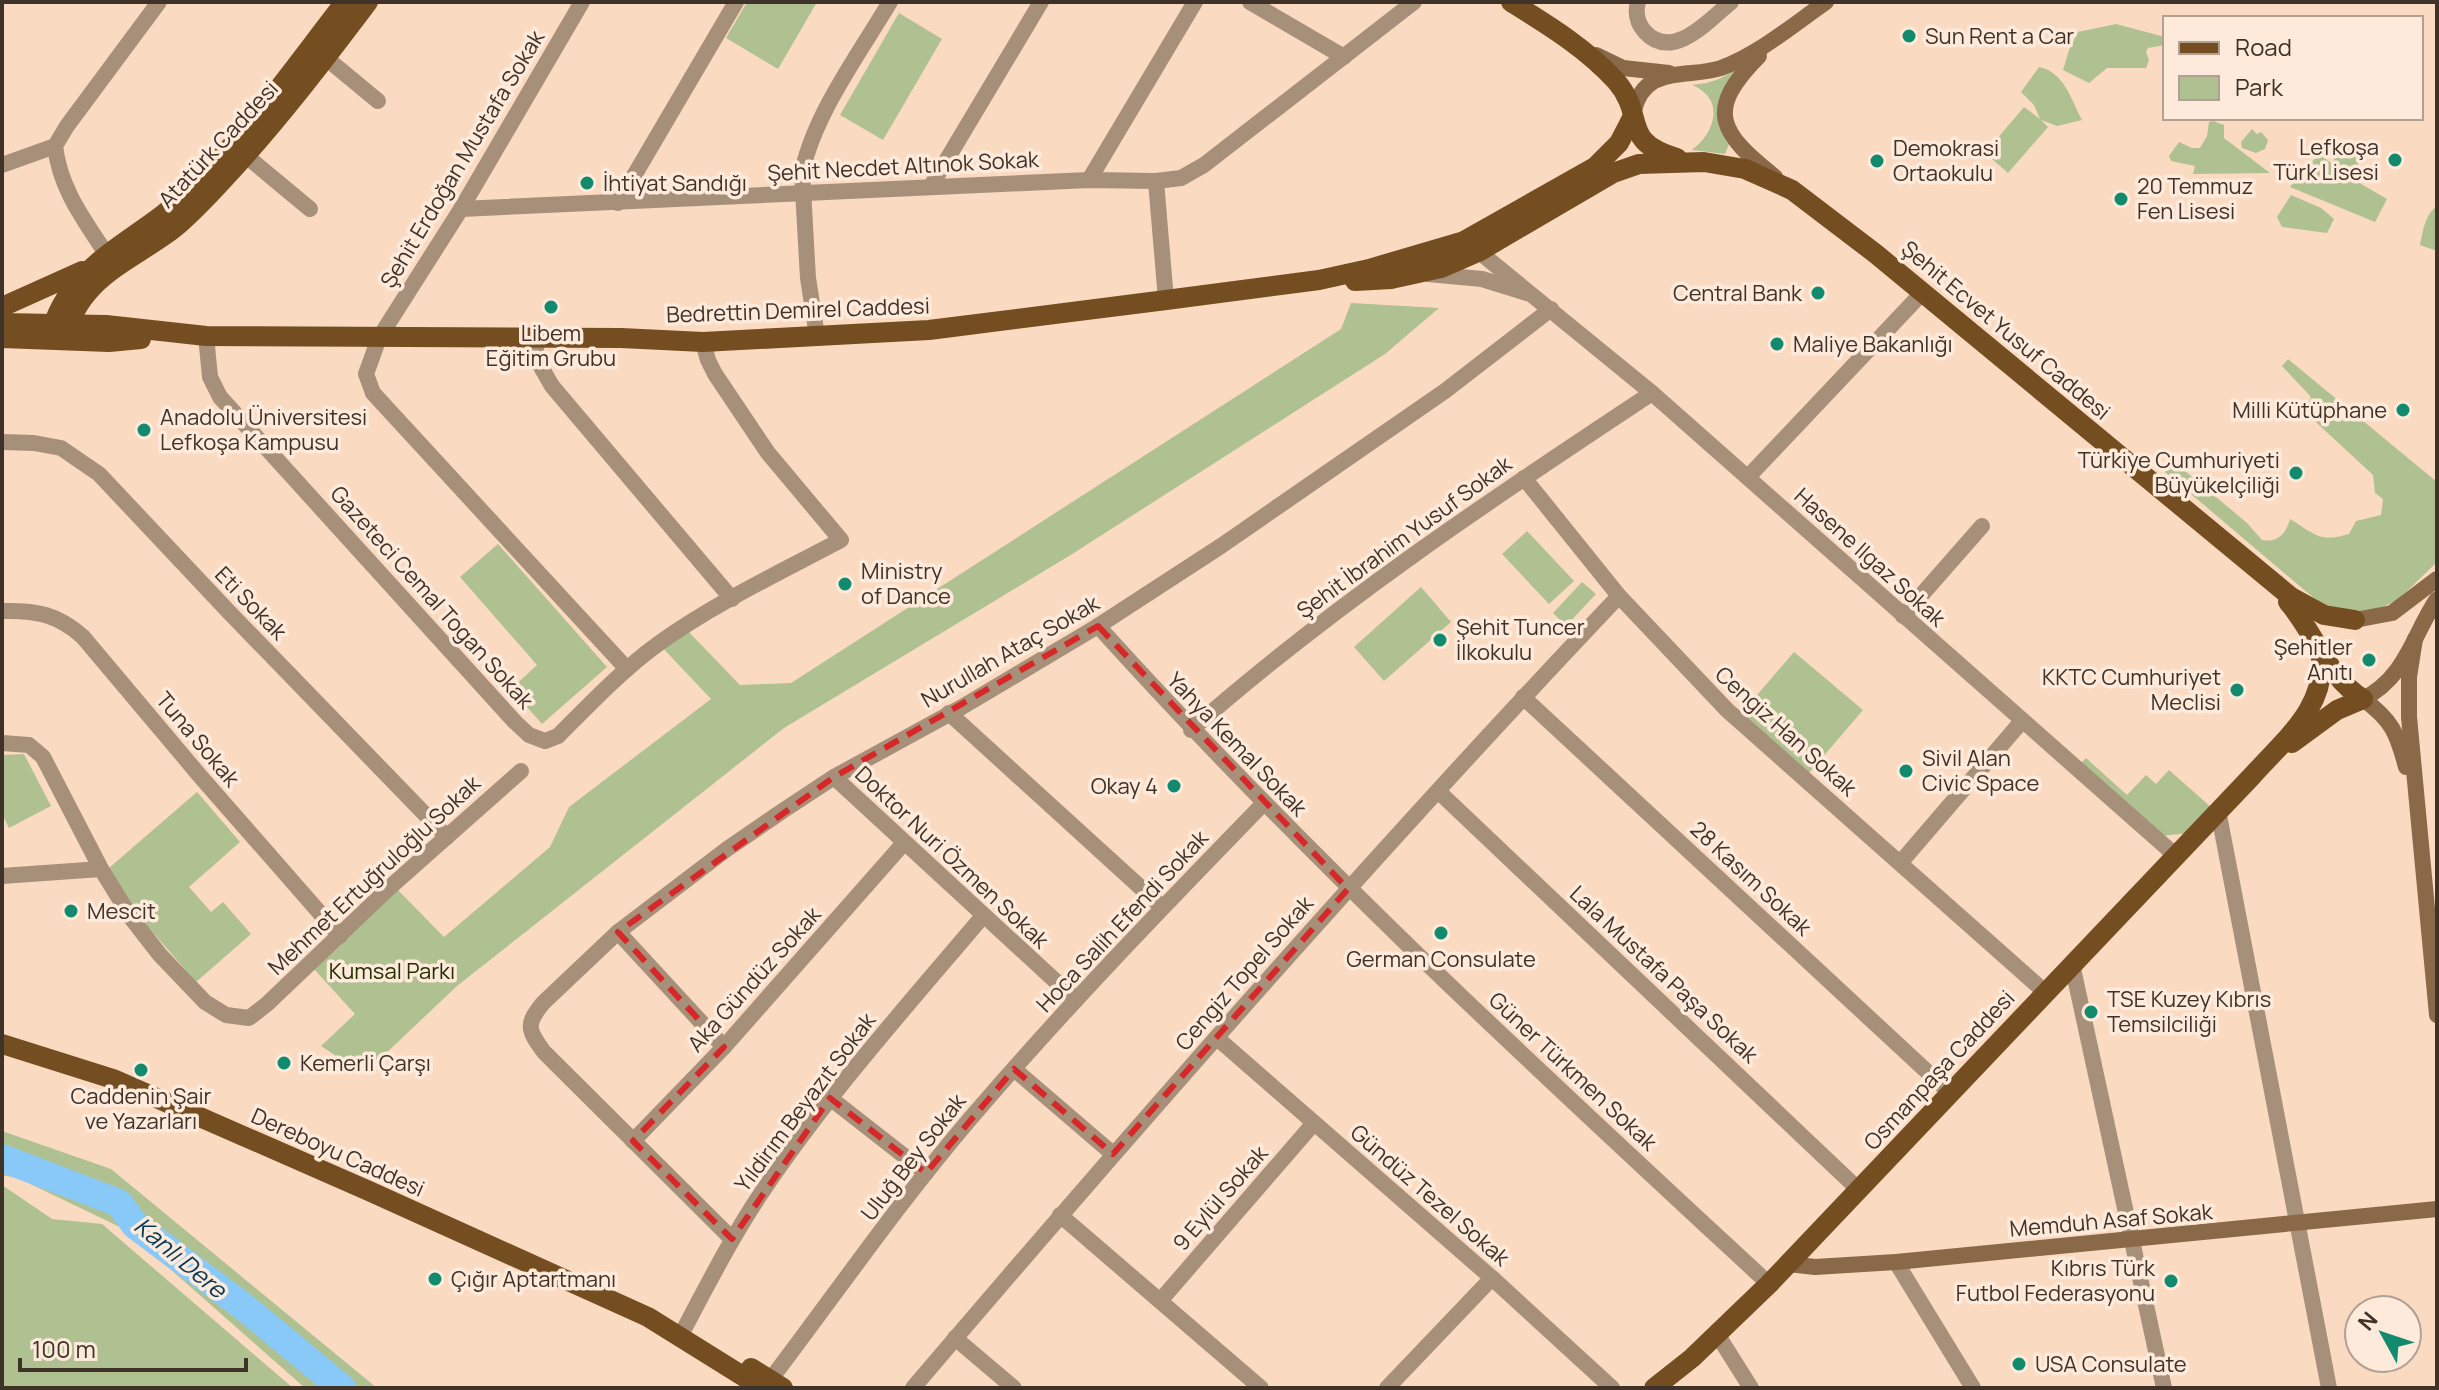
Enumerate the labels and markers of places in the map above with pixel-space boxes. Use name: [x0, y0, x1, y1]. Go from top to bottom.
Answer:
place label: Sun Rent a Car: [1925, 21, 2074, 51]
marker: Sun Rent a Car: [1900, 27, 1918, 45]
place label: Lefkoşa Türk Lisesi: [2273, 132, 2379, 187]
place label: Demokrasi Ortaokulu: [1893, 133, 1999, 188]
marker: Lefkoşa Türk Lisesi: [2386, 151, 2404, 169]
marker: Demokrasi Ortaokulu: [1868, 152, 1886, 170]
place label: İhtiyat Sandığı: [603, 168, 747, 198]
place label: 20 Temmuz Fen Lisesi: [2137, 171, 2253, 226]
marker: İhtiyat Sandığı: [578, 174, 596, 192]
marker: 20 Temmuz Fen Lisesi: [2112, 190, 2130, 208]
place label: Central Bank: [1673, 278, 1803, 308]
marker: Central Bank: [1809, 284, 1827, 302]
marker: Libem Eğitim Grubu: [542, 298, 560, 316]
place label: Libem Eğitim Grubu: [486, 318, 616, 373]
place label: Maliye Bakanlığı: [1793, 329, 1953, 359]
marker: Maliye Bakanlığı: [1768, 335, 1786, 353]
place label: Milli Kütüphane: [2232, 395, 2387, 425]
marker: Milli Kütüphane: [2394, 401, 2412, 419]
place label: Anadolu Üniversitesi Lefkoşa Kampusu: [160, 402, 367, 457]
marker: Anadolu Üniversitesi Lefkoşa Kampusu: [135, 421, 153, 439]
place label: Türkiye Cumhuriyeti Büyükelçiliği: [2078, 445, 2280, 500]
marker: Türkiye Cumhuriyeti Büyükelçiliği: [2287, 464, 2305, 482]
place label: Ministry of Dance: [861, 556, 951, 611]
marker: Ministry of Dance: [836, 575, 854, 593]
place label: Şehit Tuncer İlkokulu: [1456, 612, 1585, 667]
marker: Şehit Tuncer İlkokulu: [1431, 631, 1449, 649]
place label: Şehitler Anıtı: [2274, 632, 2353, 687]
marker: Şehitler Anıtı: [2360, 651, 2378, 669]
place label: KKTC Cumhuriyet Meclisi: [2042, 662, 2221, 717]
marker: KKTC Cumhuriyet Meclisi: [2228, 681, 2246, 699]
place label: Sivil Alan Civic Space: [1922, 743, 2039, 798]
marker: Sivil Alan Civic Space: [1897, 762, 1915, 780]
place label: Okay 4: [1091, 771, 1158, 801]
marker: Okay 4: [1165, 777, 1183, 795]
place label: Mescit: [87, 896, 156, 926]
marker: Mescit: [62, 902, 80, 920]
marker: German Consulate: [1432, 924, 1450, 942]
place label: German Consulate: [1346, 944, 1536, 974]
place label: TSE Kuzey Kıbrıs Temsilciliği: [2107, 984, 2271, 1039]
marker: TSE Kuzey Kıbrıs Temsilciliği: [2082, 1003, 2100, 1021]
place label: Kemerli Çarşı: [300, 1048, 431, 1078]
marker: Kemerli Çarşı: [275, 1054, 293, 1072]
marker: Caddenin Şair ve Yazarları: [132, 1061, 150, 1079]
place label: Caddenin Şair ve Yazarları: [70, 1081, 212, 1136]
place label: Kıbrıs Türk Futbol Federasyonu: [1956, 1253, 2156, 1308]
place label: Çığır Aptartmanı: [451, 1264, 616, 1294]
marker: Çığır Aptartmanı: [426, 1270, 444, 1288]
marker: Kıbrıs Türk Futbol Federasyonu: [2162, 1272, 2180, 1290]
place label: USA Consulate: [2035, 1349, 2187, 1379]
marker: USA Consulate: [2010, 1355, 2028, 1373]

